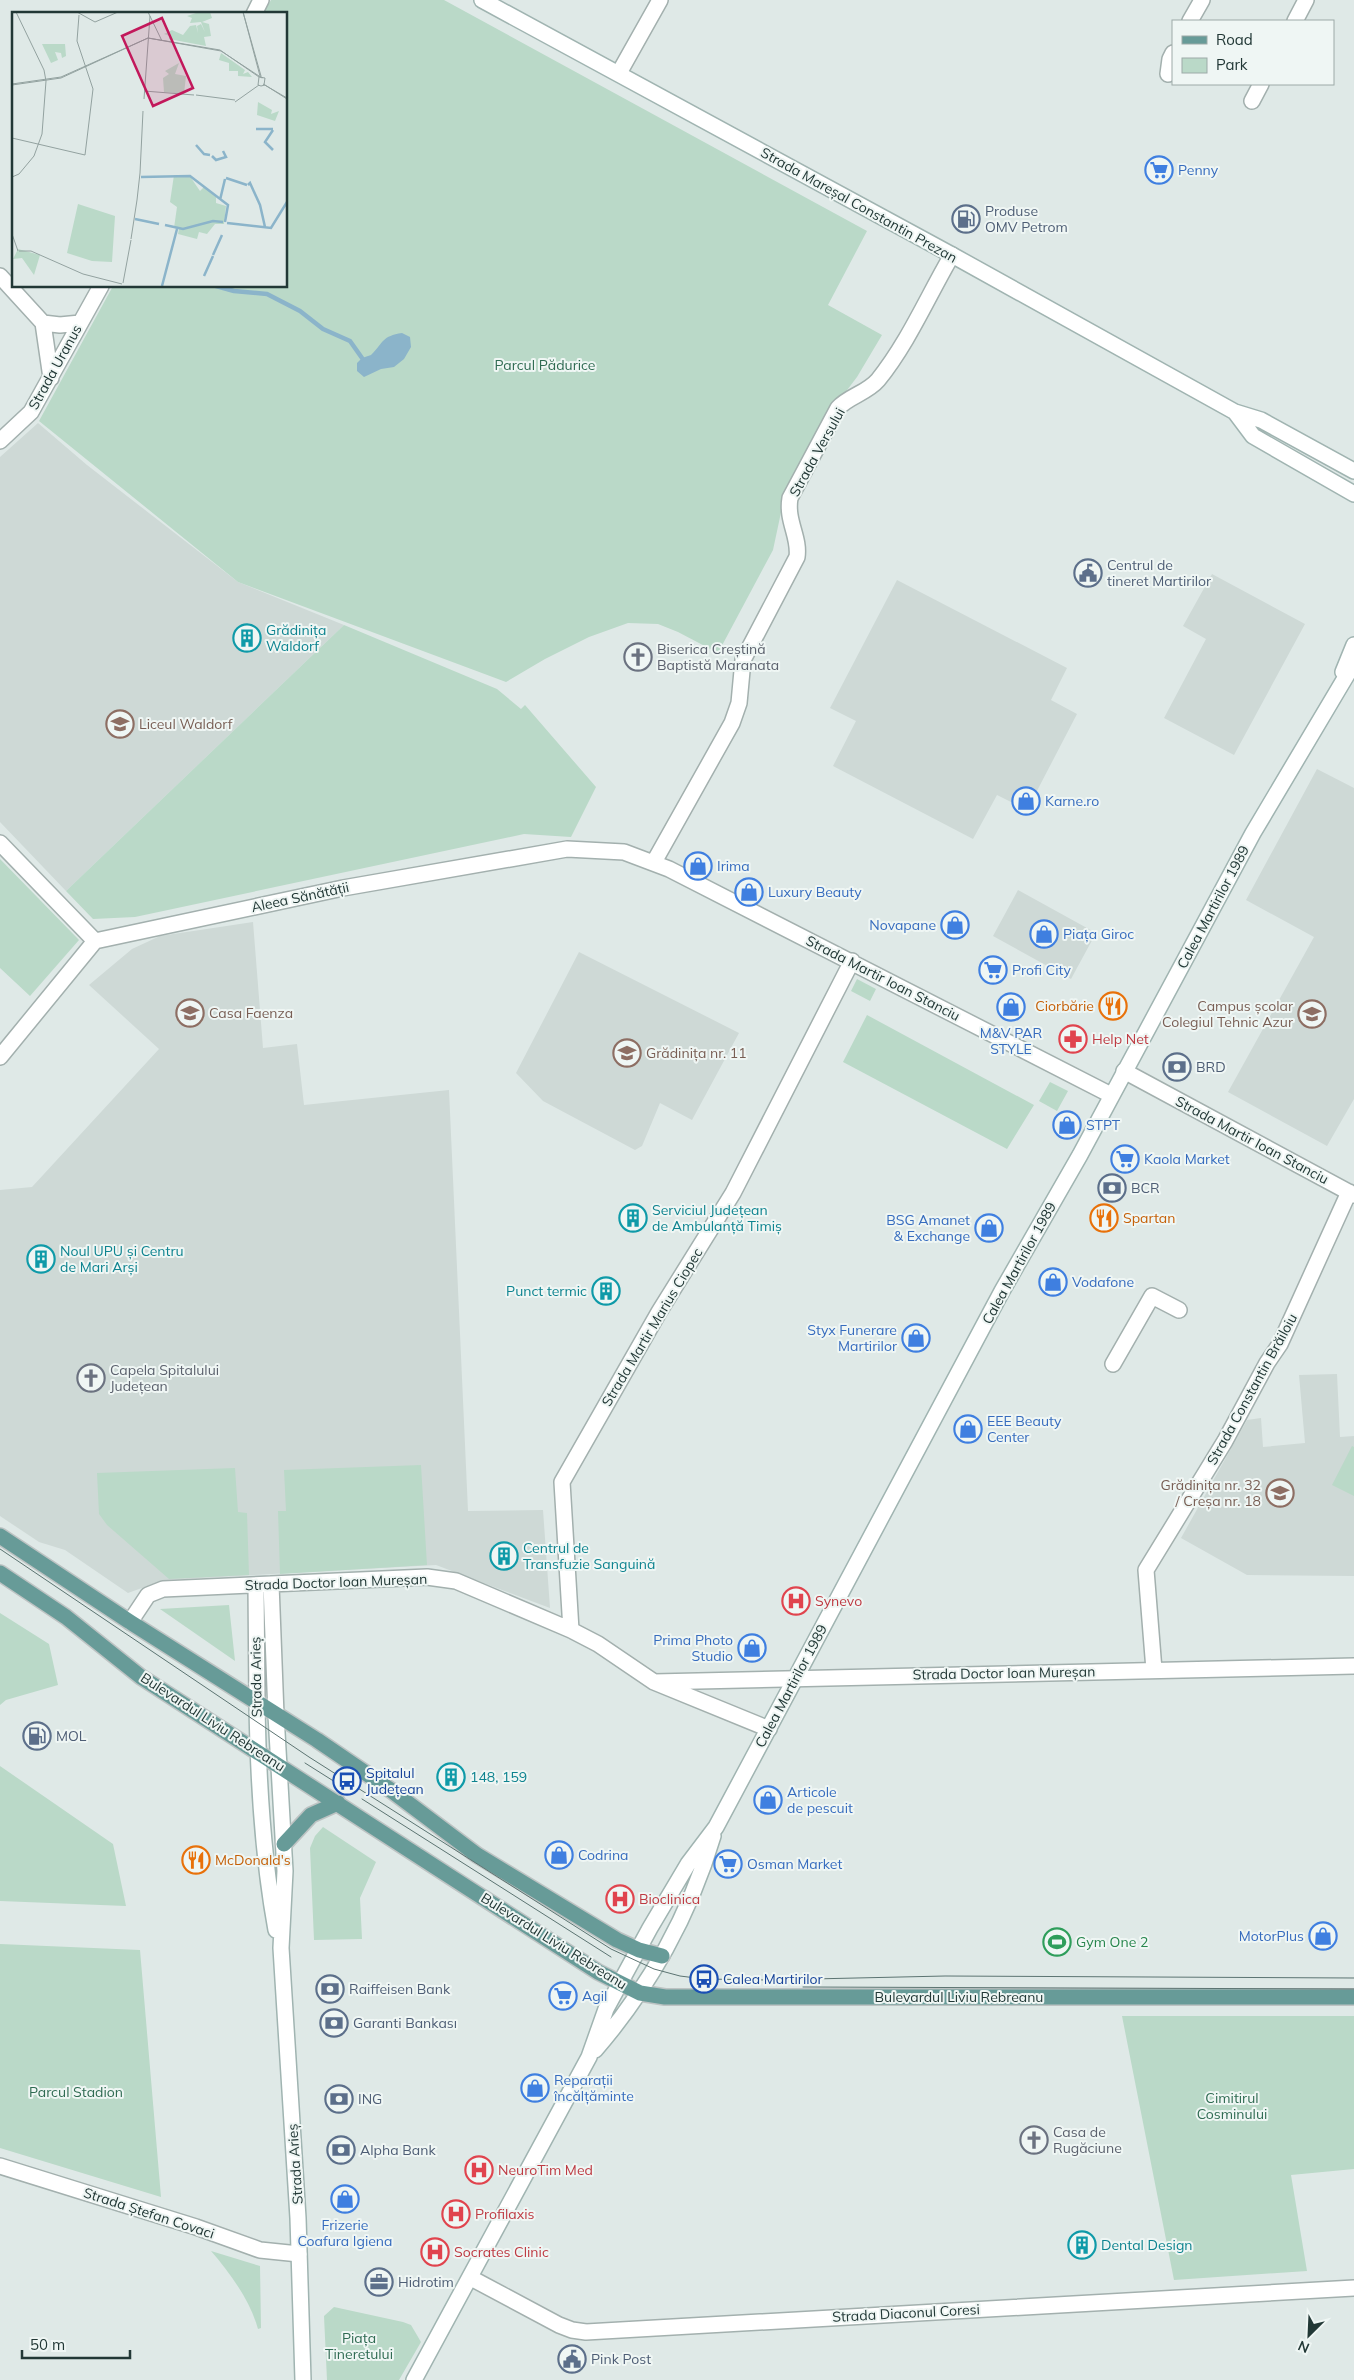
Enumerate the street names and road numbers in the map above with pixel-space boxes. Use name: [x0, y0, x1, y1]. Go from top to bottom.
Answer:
street label: Strada Mareșal Constantin Prezan: [758, 143, 960, 267]
street label: Strada Uranus: [24, 321, 86, 413]
street label: Strada Versului: [785, 404, 849, 500]
street label: Calea Martirilor 1989: [1173, 842, 1253, 972]
street label: Aleea Sănătății: [249, 878, 351, 916]
street label: Strada Martir Ioan Stanciu: [803, 931, 963, 1025]
street label: Strada Martir Ioan Stanciu: [1172, 1092, 1332, 1188]
street label: Calea Martirilor 1989: [978, 1199, 1060, 1327]
street label: Strada Martir Marius Ciopec: [598, 1244, 707, 1409]
street label: Strada Constantin Brăiloiu: [1203, 1310, 1301, 1468]
street label: Strada Doctor Ioan Mureșan: [244, 1570, 428, 1594]
street label: Calea Martirilor 1989: [751, 1621, 831, 1751]
street label: Strada Arieș: [246, 1636, 266, 1718]
street label: Strada Doctor Ioan Mureșan: [913, 1662, 1095, 1684]
street label: Bulevardul Liviu Rebreanu: [137, 1668, 289, 1776]
street label: Bulevardul Liviu Rebreanu: [478, 1889, 630, 1993]
street label: Bulevardul Liviu Rebreanu: [875, 1988, 1043, 2006]
street label: Strada Arieș: [283, 2123, 307, 2205]
street label: Strada Ștefan Covaci: [81, 2183, 217, 2243]
street label: Strada Diaconul Coresi: [832, 2300, 980, 2326]

